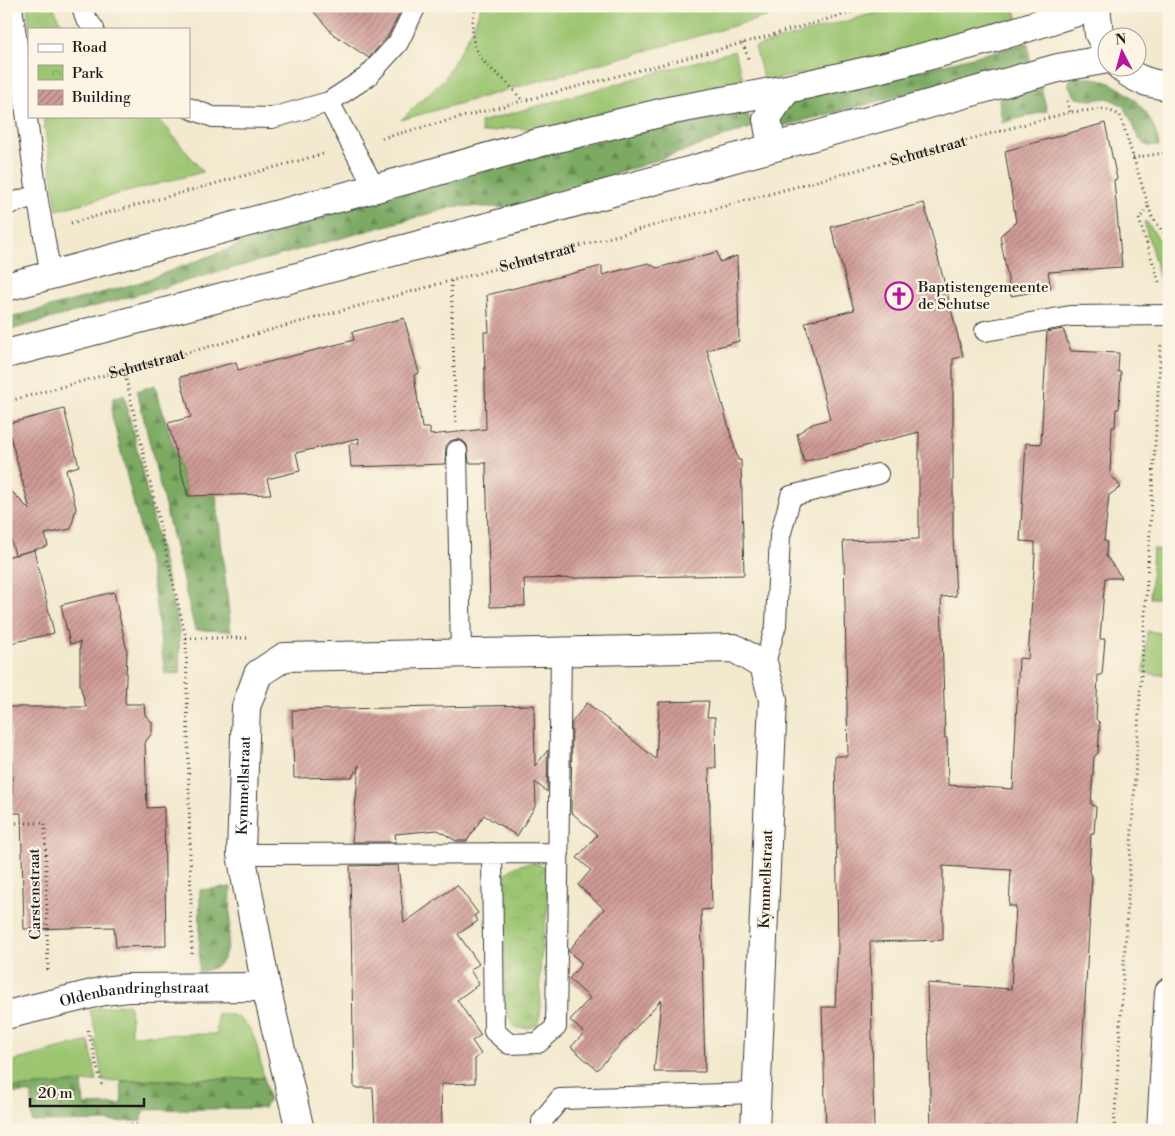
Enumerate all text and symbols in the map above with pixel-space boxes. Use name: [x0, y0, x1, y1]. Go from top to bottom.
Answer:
legend: [28, 28, 190, 118]
north arrow: [1098, 28, 1148, 78]
text: N: [1114, 31, 1127, 50]
text: Road: [72, 38, 107, 57]
text: Park: [72, 64, 104, 83]
text: Building: [71, 88, 131, 107]
street label: Schutstraat: [888, 131, 969, 170]
street label: Schutstraat: [498, 238, 578, 277]
place label: Baptistengemeente de Schutse: [917, 278, 1049, 314]
church icon: Baptistengemeente de Schutse: [884, 281, 914, 311]
street label: Schutstraat: [107, 344, 188, 383]
street label: Kymmellstraat: [232, 735, 255, 835]
street label: Kymmellstraat: [755, 828, 777, 929]
street label: Carstenstraat: [25, 847, 45, 940]
street label: Oldenbandringhstraat: [58, 978, 210, 1011]
scale bar: [30, 1076, 144, 1108]
text: 20 m: [38, 1084, 73, 1103]

